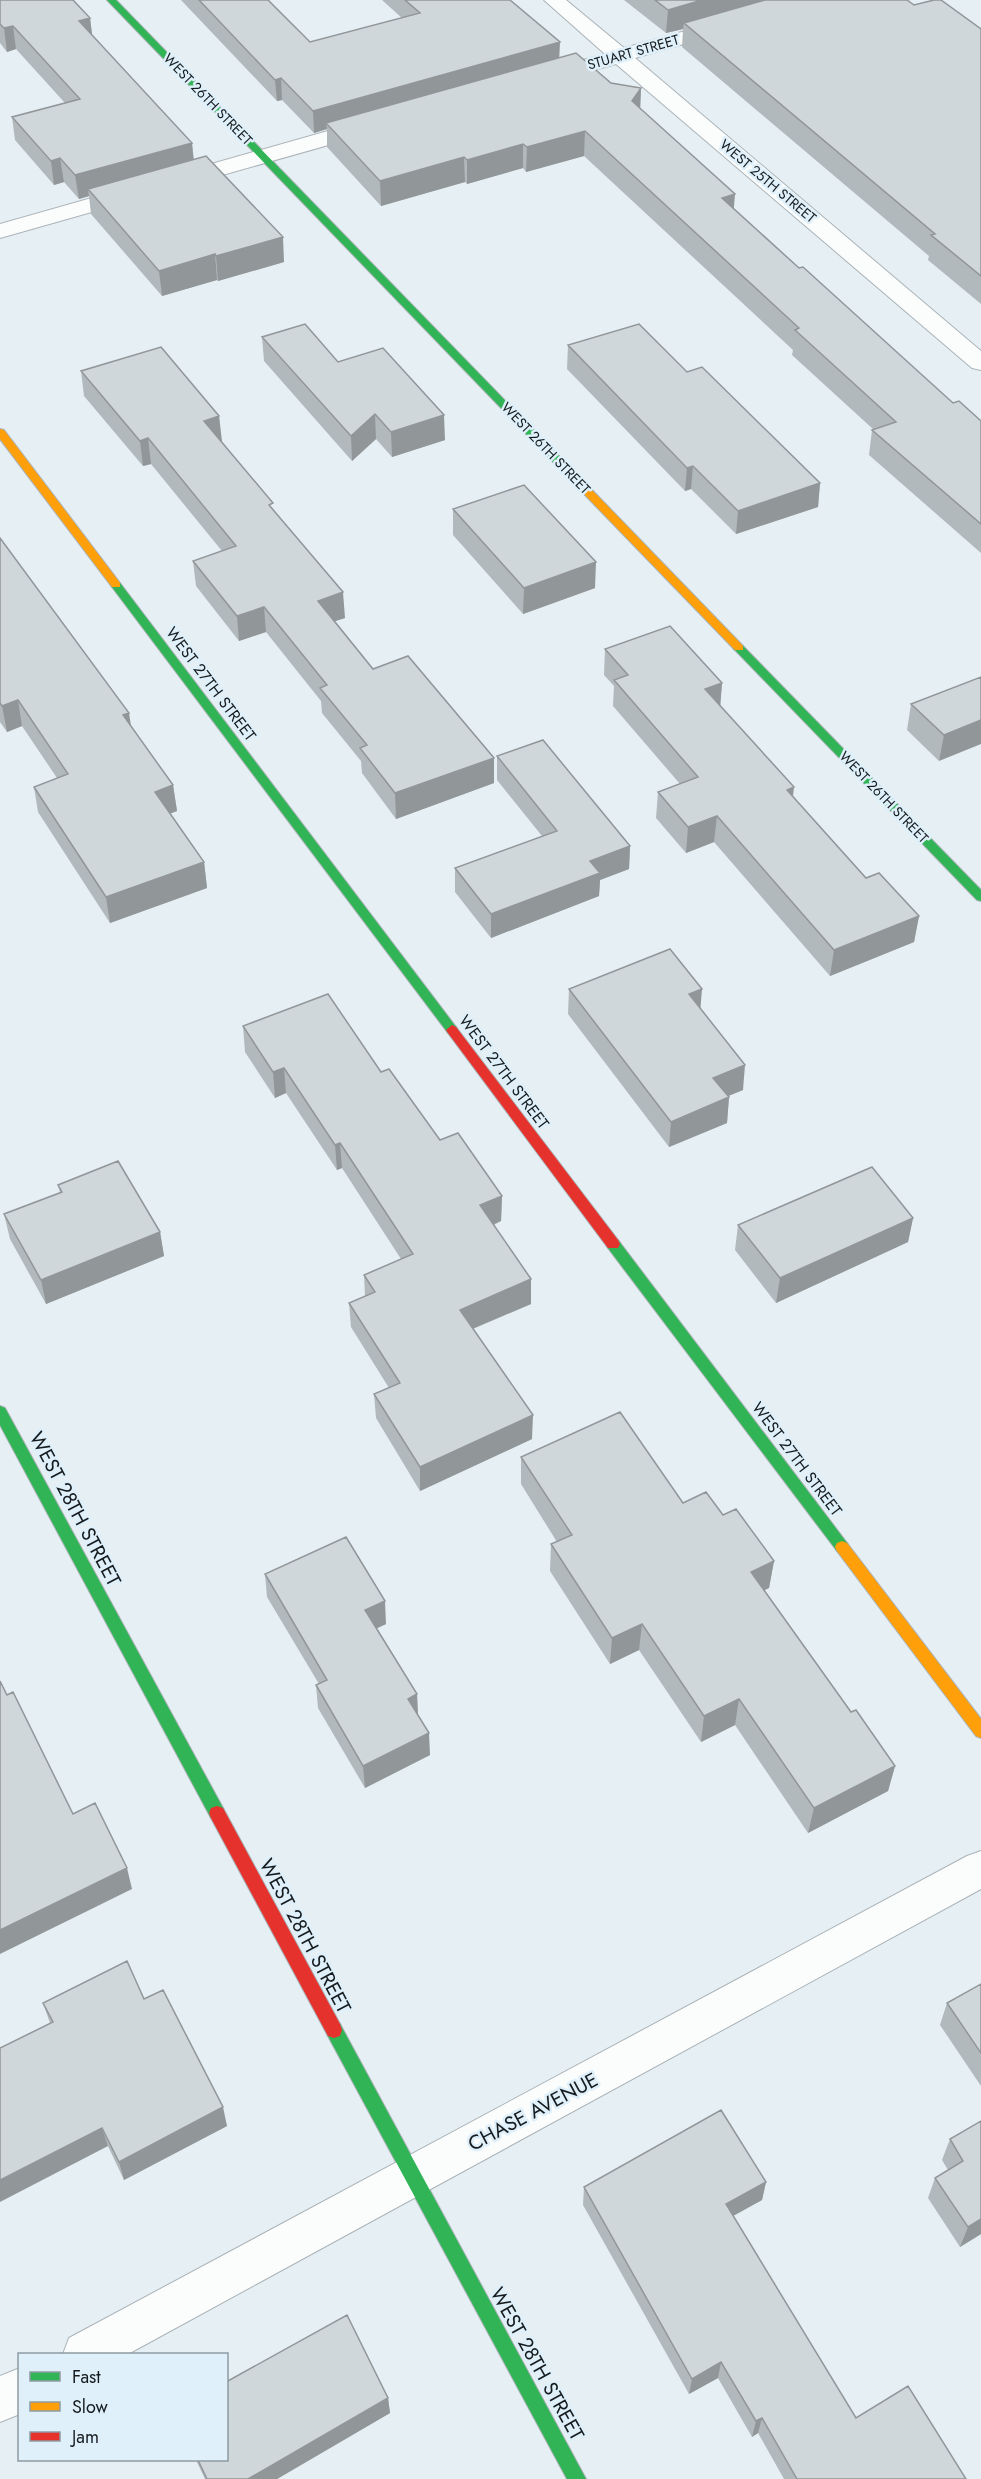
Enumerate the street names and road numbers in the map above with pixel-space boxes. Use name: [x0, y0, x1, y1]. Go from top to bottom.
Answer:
street label: STUART STREET: [585, 29, 682, 75]
street label: WEST 26TH STREET: [159, 49, 257, 150]
street label: WEST 25TH STREET: [715, 135, 821, 228]
street label: WEST 26TH STREET: [497, 398, 595, 499]
street label: WEST 27TH STREET: [160, 622, 262, 746]
street label: WEST 26TH STREET: [835, 747, 933, 848]
street label: WEST 27TH STREET: [453, 1010, 555, 1134]
street label: WEST 27TH STREET: [746, 1397, 848, 1521]
street label: WEST 28TH STREET: [22, 1427, 128, 1592]
street label: WEST 28TH STREET: [252, 1854, 358, 2019]
street label: CHASE AVENUE: [463, 2065, 603, 2159]
street label: WEST 28TH STREET: [483, 2282, 592, 2446]

